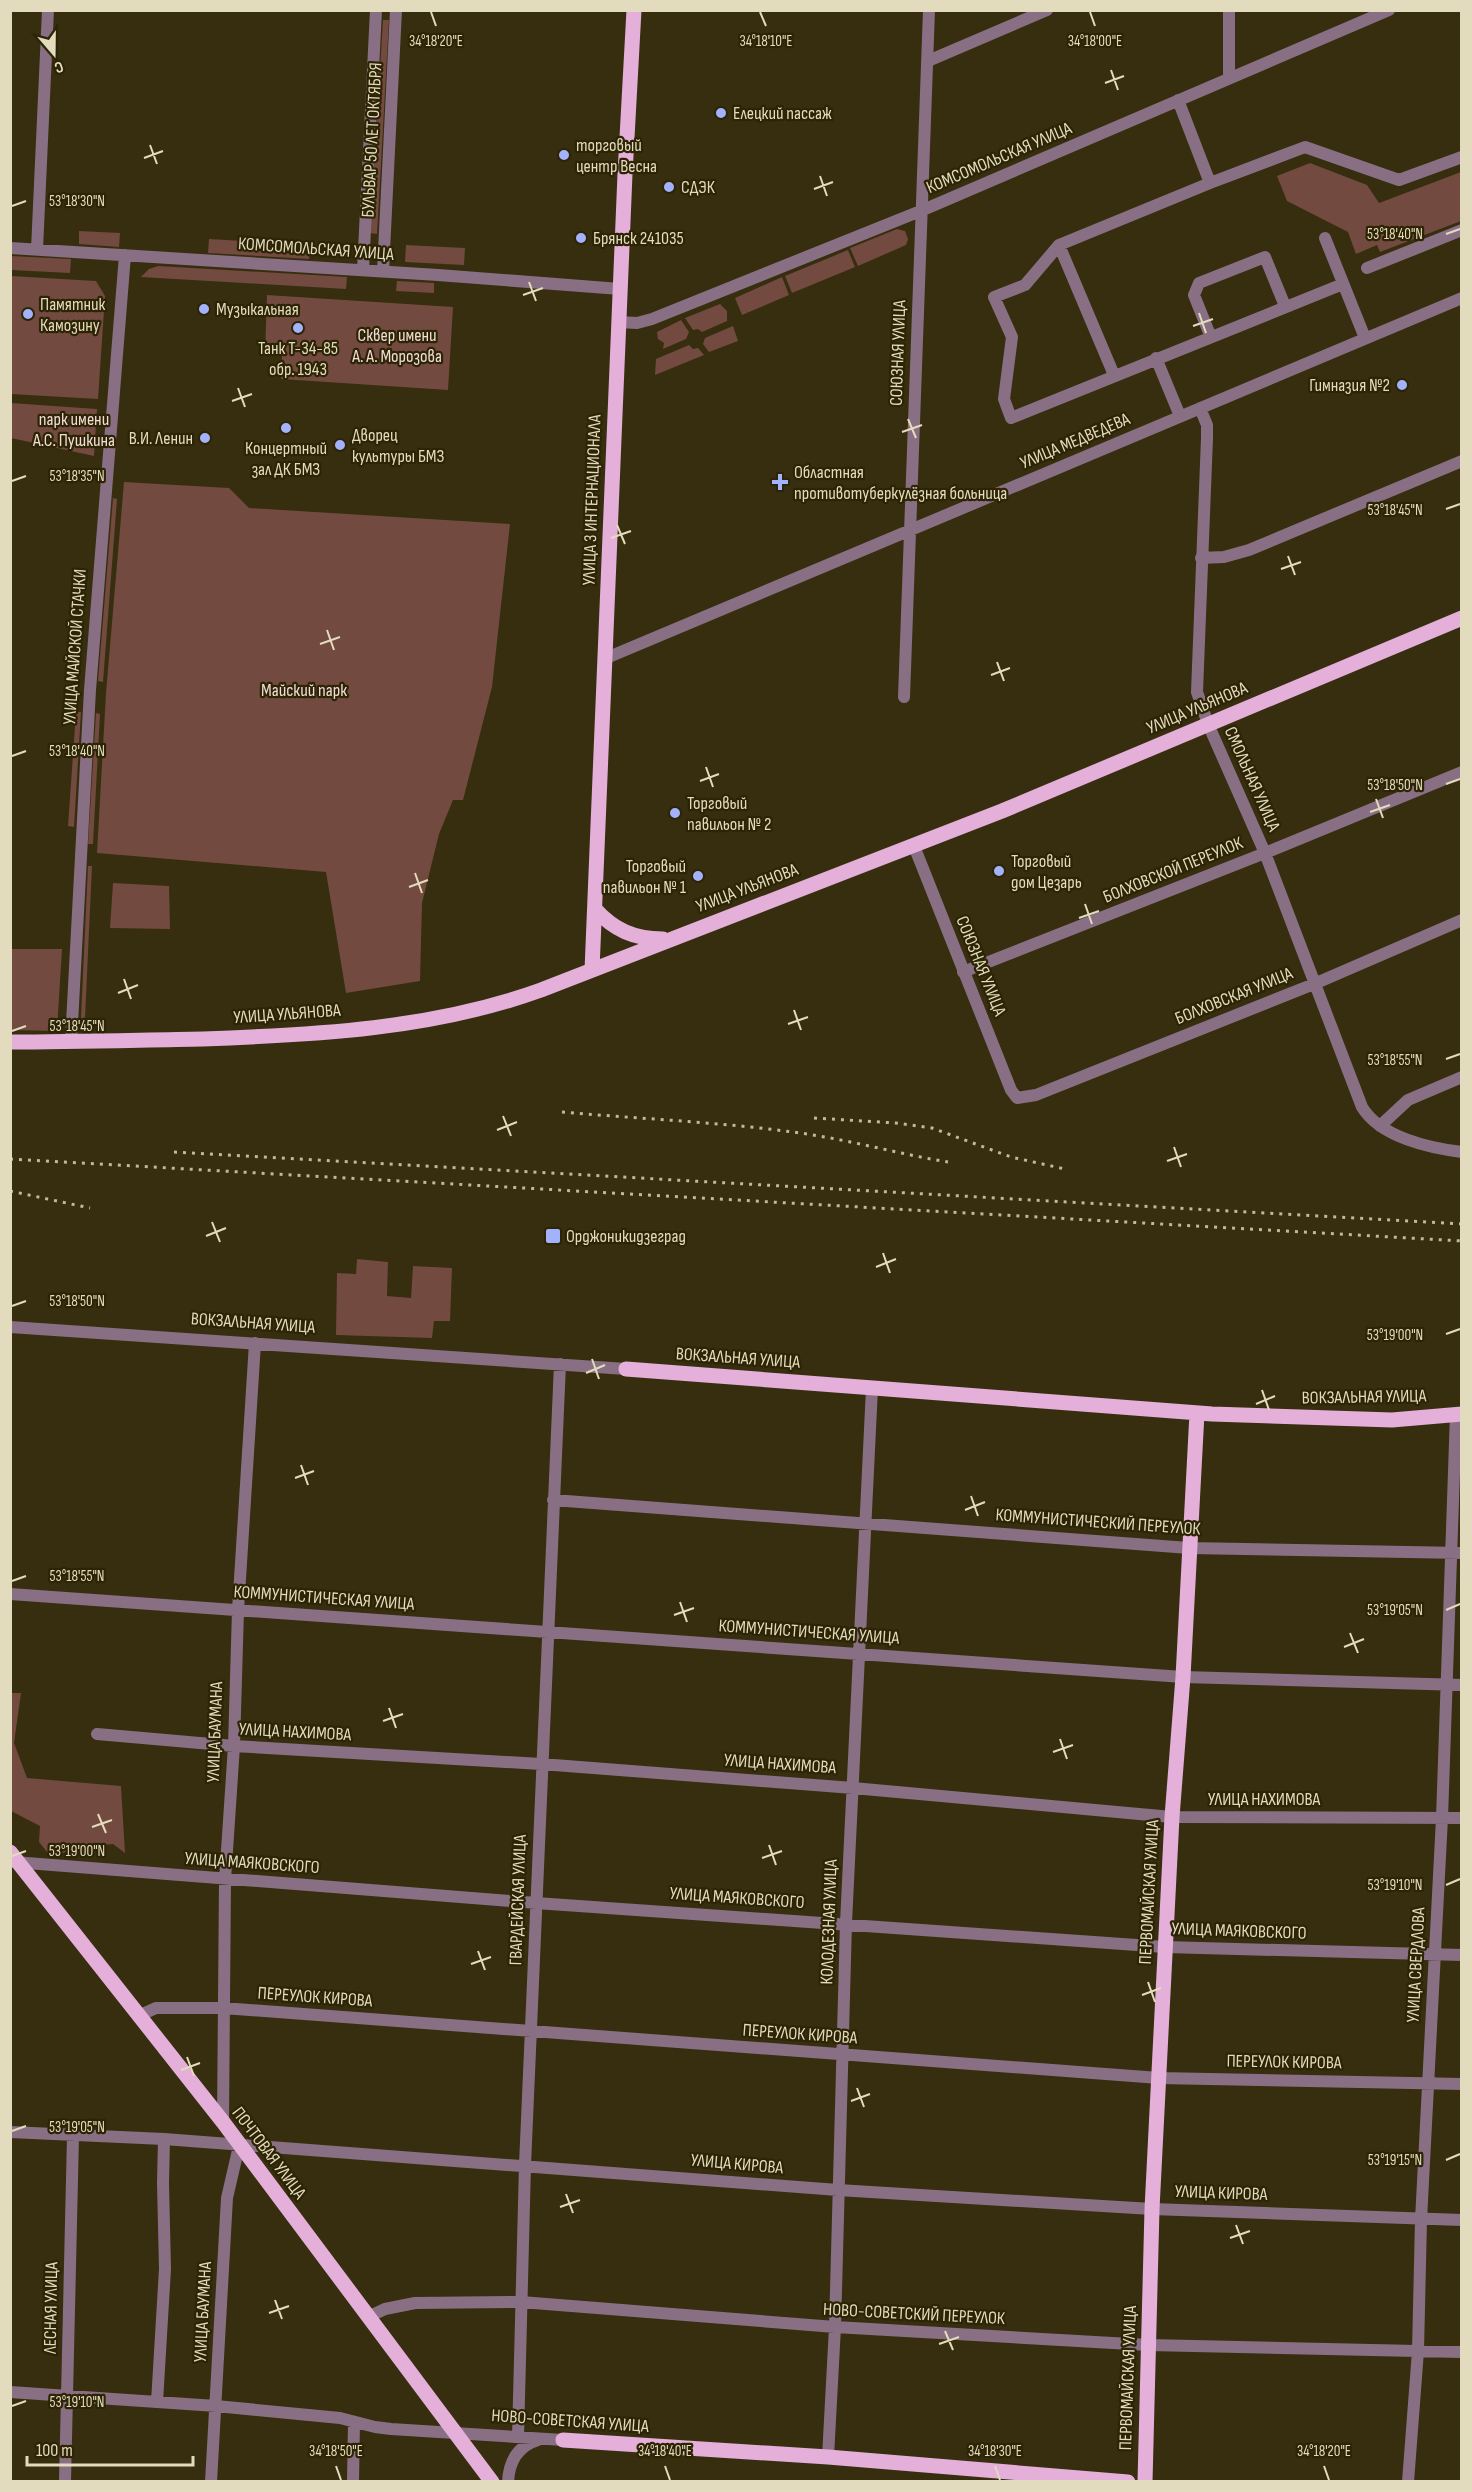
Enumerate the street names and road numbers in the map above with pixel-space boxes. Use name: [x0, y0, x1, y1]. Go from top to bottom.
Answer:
street label: БУЛЬВАР 50 ЛЕТ ОКТЯБРЯ: [357, 62, 387, 218]
street label: КОМСОМОЛЬСКАЯ УЛИЦА: [923, 118, 1075, 198]
street label: КОМСОМОЛЬСКАЯ УЛИЦА: [238, 233, 395, 265]
street label: СОЮЗНАЯ УЛИЦА: [886, 299, 910, 406]
street label: УЛИЦА МЕДВЕДЕВА: [1017, 408, 1133, 474]
street label: УЛИЦА 3 ИНТЕРНАЦИОНАЛА: [579, 414, 605, 586]
street label: УЛИЦА МАЙСКОЙ СТАЧКИ: [59, 568, 91, 726]
street label: УЛИЦА УЛЬЯНОВА: [1143, 677, 1251, 739]
street label: СМОЛЬНАЯ УЛИЦА: [1220, 724, 1285, 835]
street label: БОЛХОВСКОЙ ПЕРЕУЛОК: [1100, 832, 1247, 908]
street label: УЛИЦА УЛЬЯНОВА: [693, 859, 801, 917]
street label: СОЮЗНАЯ УЛИЦА: [951, 913, 1011, 1019]
street label: БОЛХОВСКАЯ УЛИЦА: [1172, 963, 1296, 1029]
street label: УЛИЦА УЛЬЯНОВА: [233, 1000, 342, 1028]
street label: ВОКЗАЛЬНАЯ УЛИЦА: [190, 1308, 316, 1338]
street label: ВОКЗАЛЬНАЯ УЛИЦА: [675, 1343, 801, 1373]
street label: ВОКЗАЛЬНАЯ УЛИЦА: [1302, 1385, 1427, 1409]
street label: КОММУНИСТИЧЕСКИЙ ПЕРЕУЛОК: [995, 1504, 1202, 1540]
street label: КОММУНИСТИЧЕСКАЯ УЛИЦА: [233, 1581, 415, 1615]
street label: КОММУНИСТИЧЕСКАЯ УЛИЦА: [718, 1615, 900, 1649]
street label: УЛИЦА БАУМАНА: [203, 1681, 227, 1783]
street label: УЛИЦА НАХИМОВА: [238, 1719, 352, 1745]
street label: УЛИЦА НАХИМОВА: [723, 1750, 837, 1778]
street label: УЛИЦА НАХИМОВА: [1208, 1789, 1320, 1810]
street label: ПЕРВОМАЙСКАЯ УЛИЦА: [1135, 1819, 1163, 1965]
street label: ГВАРДЕЙСКАЯ УЛИЦА: [505, 1834, 531, 1966]
street label: УЛИЦА МАЯКОВСКОГО: [184, 1848, 320, 1878]
street label: КОЛОДЕЗНАЯ УЛИЦА: [816, 1859, 842, 1985]
street label: УЛИЦА МАЯКОВСКОГО: [669, 1883, 805, 1913]
street label: УЛИЦА СВЕРДЛОВА: [1402, 1906, 1430, 2023]
street label: УЛИЦА МАЯКОВСКОГО: [1171, 1918, 1307, 1944]
street label: ПЕРЕУЛОК КИРОВА: [257, 1983, 373, 2012]
street label: ПЕРЕУЛОК КИРОВА: [742, 2020, 858, 2049]
street label: ПЕРЕУЛОК КИРОВА: [1226, 2050, 1342, 2074]
street label: ПОЧТОВАЯ УЛИЦА: [228, 2103, 311, 2203]
street label: УЛИЦА КИРОВА: [690, 2149, 784, 2179]
street label: УЛИЦА КИРОВА: [1174, 2181, 1268, 2205]
street label: УЛИЦА БАУМАНА: [190, 2261, 216, 2363]
street label: ЛЕСНАЯ УЛИЦА: [40, 2262, 62, 2355]
street label: НОВО-СОВЕТСКИЙ ПЕРЕУЛОК: [823, 2299, 1006, 2329]
street label: ПЕРВОМАЙСКАЯ УЛИЦА: [1115, 2305, 1141, 2451]
street label: НОВО-СОВЕТСКАЯ УЛИЦА: [491, 2405, 650, 2437]

